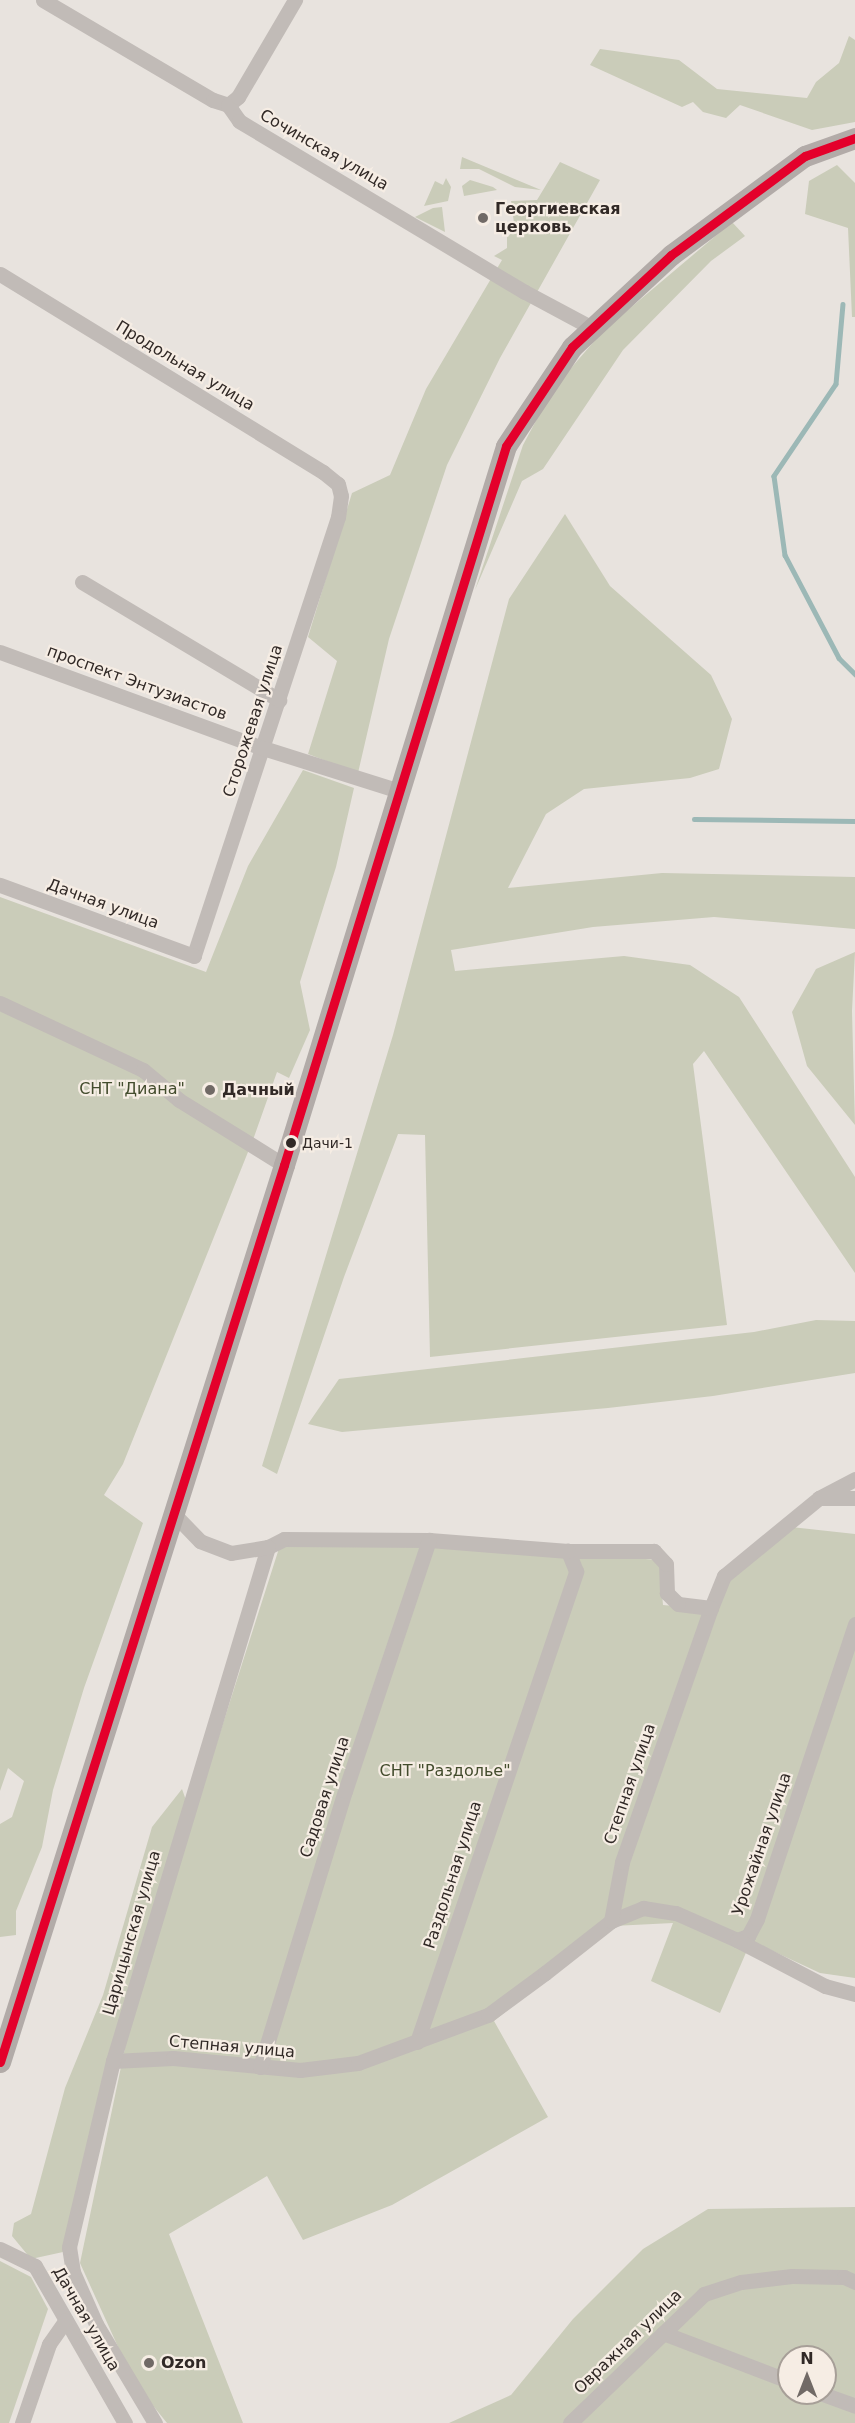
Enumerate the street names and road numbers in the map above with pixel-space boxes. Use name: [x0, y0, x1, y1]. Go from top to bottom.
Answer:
street label: Сочинская улица: [256, 105, 392, 195]
street label: Продольная улица: [112, 317, 258, 415]
street label: проспект Энтузиастов: [44, 641, 230, 725]
street label: Сторожевая улица: [219, 642, 287, 800]
street label: Дачная улица: [44, 875, 162, 933]
street label: Степная улица: [600, 1721, 660, 1847]
street label: Садовая улица: [296, 1734, 354, 1860]
street label: Урожайная улица: [728, 1770, 796, 1918]
street label: Раздольная улица: [420, 1799, 486, 1951]
street label: Царицынская улица: [99, 1848, 165, 2018]
street label: Степная улица: [168, 2032, 296, 2062]
street label: Дачная улица: [48, 2263, 124, 2375]
street label: Овражная улица: [570, 2286, 686, 2398]

